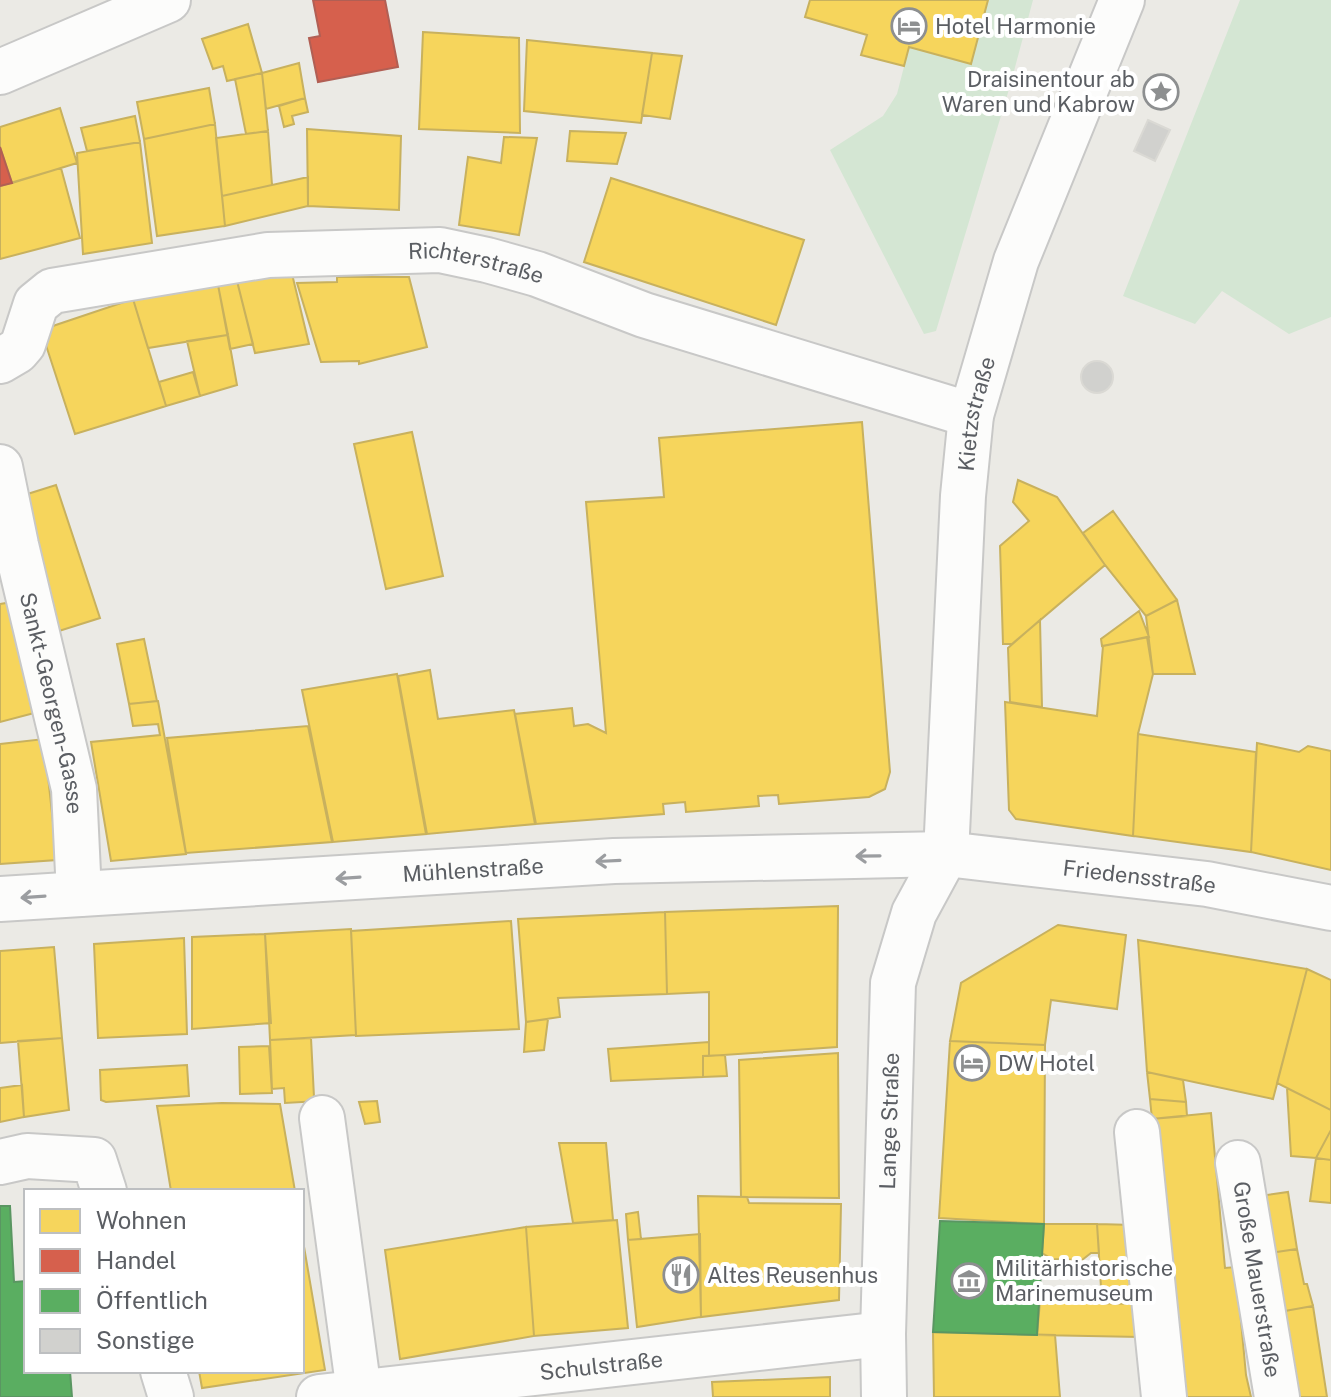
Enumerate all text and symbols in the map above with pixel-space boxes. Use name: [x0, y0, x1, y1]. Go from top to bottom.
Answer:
hotel icon: Hotel Harmonie: [890, 7, 928, 45]
place label: Hotel Harmonie: [935, 13, 1096, 39]
place label: Draisinentour ab Waren und Kabrow: [942, 66, 1135, 117]
place icon: Draisinentour ab Waren und Kabrow: [1142, 73, 1180, 111]
street label: Richterstraße: [408, 237, 548, 289]
street label: Kietzstraße: [953, 353, 1000, 473]
street label: Sankt-Georgen-Gasse: [15, 590, 88, 815]
one-way arrow: [855, 848, 882, 864]
street label: Mühlenstraße: [402, 852, 545, 887]
one-way arrow: [595, 854, 622, 869]
street label: Friedensstraße: [1061, 855, 1218, 898]
one-way arrow: [335, 870, 362, 885]
one-way arrow: [20, 890, 47, 905]
hotel icon: DW Hotel: [953, 1044, 991, 1082]
place label: DW Hotel: [998, 1050, 1095, 1076]
street label: Lange Straße: [874, 1052, 904, 1190]
street label: Große Mauerstraße: [1228, 1179, 1287, 1379]
legend: [24, 1189, 304, 1373]
text: Wohnen: [96, 1206, 187, 1234]
text: Handel: [96, 1246, 177, 1274]
place label: Militärhistorische Marinemuseum: [995, 1255, 1173, 1306]
restaurant icon: Altes Reusenhus: [662, 1256, 700, 1294]
place label: Altes Reusenhus: [707, 1262, 878, 1288]
museum icon: Militärhistorische Marinemuseum: [950, 1262, 988, 1300]
text: Öffentlich: [96, 1285, 208, 1314]
text: Sonstige: [96, 1326, 195, 1354]
street label: Schulstraße: [538, 1346, 664, 1385]

